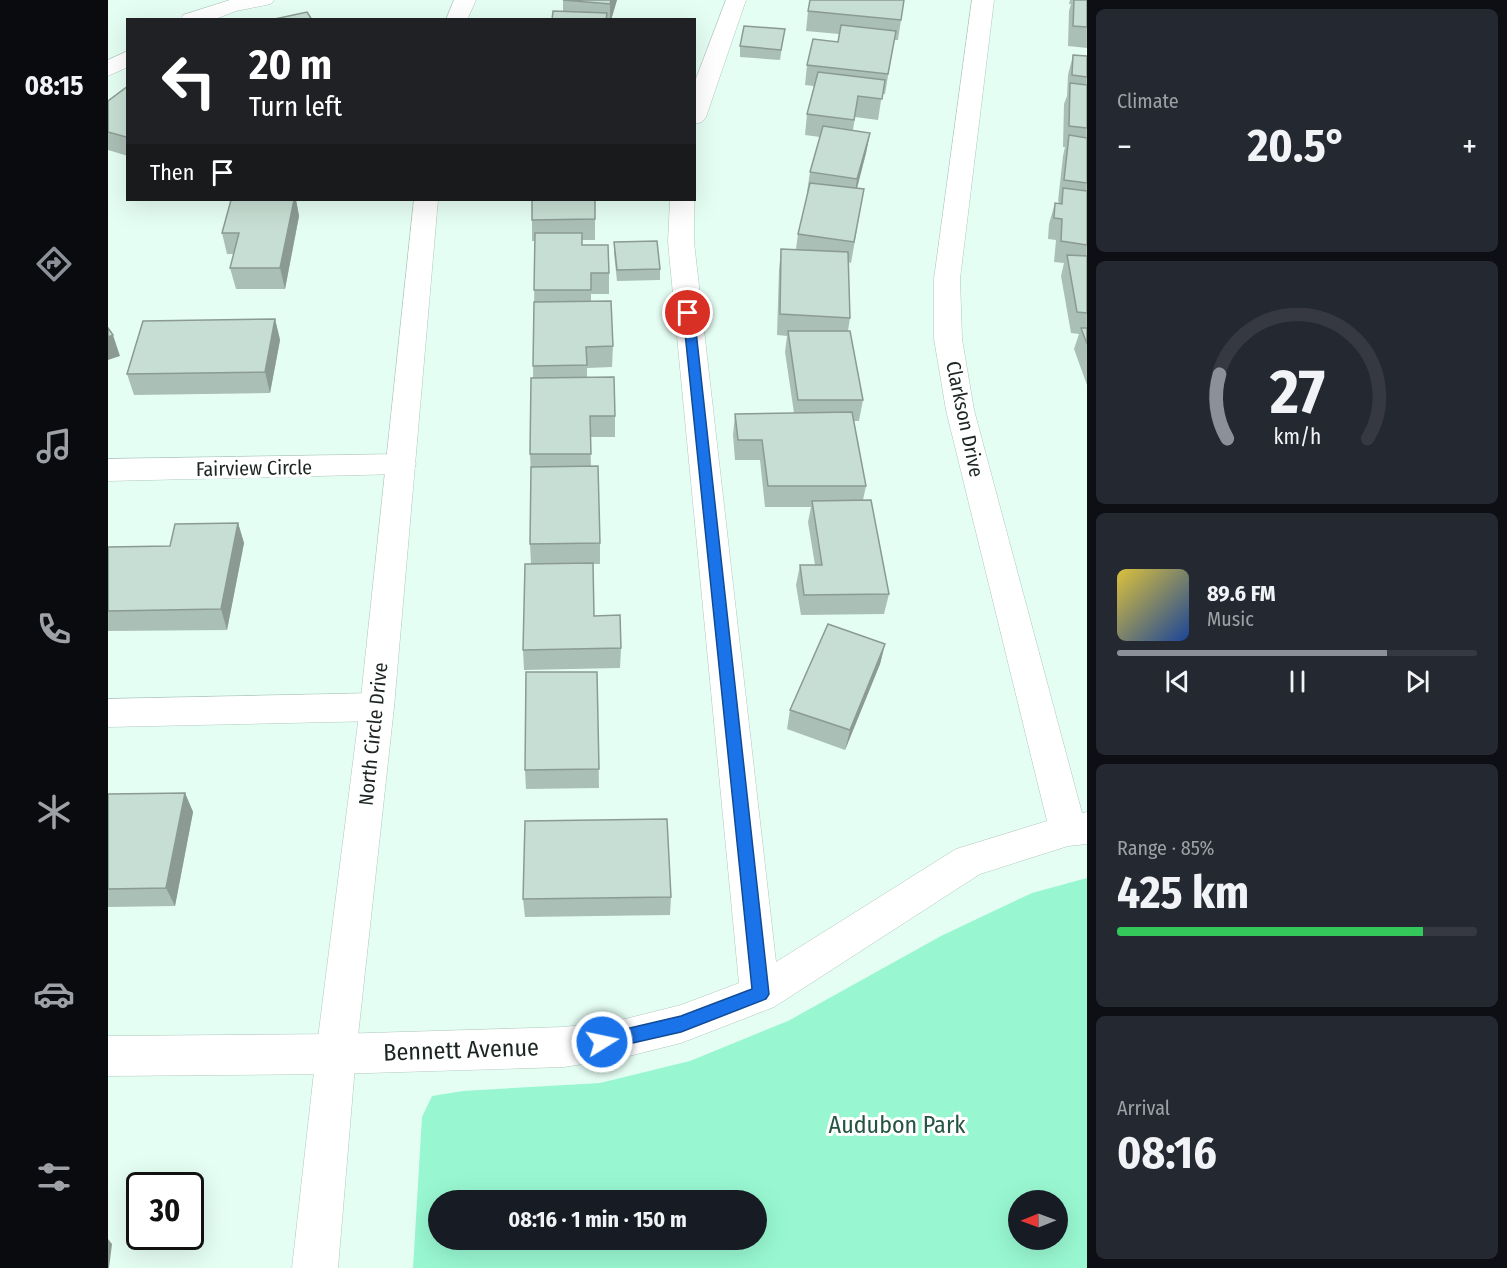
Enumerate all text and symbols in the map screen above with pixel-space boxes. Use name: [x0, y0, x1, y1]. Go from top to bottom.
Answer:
text: 20 m: [249, 40, 332, 90]
icon: left: [150, 42, 228, 120]
text: 08:15: [25, 70, 83, 102]
text: Climate: [1117, 89, 1179, 113]
text: Turn left: [249, 91, 342, 123]
text: 20.5°: [1247, 119, 1346, 173]
text: −: [1117, 127, 1132, 167]
text: +: [1462, 127, 1477, 167]
icon: arrive: [206, 156, 239, 189]
text: Then: [150, 159, 194, 186]
icon: directions: [33, 243, 75, 285]
pin: [662, 287, 713, 338]
icon: arrive: [671, 296, 704, 329]
text: 27: [1268, 355, 1325, 430]
street label: Clarkson Drive: [941, 359, 989, 479]
icon: music: [33, 425, 75, 467]
text: km/h: [1273, 425, 1321, 451]
street label: Fairview Circle: [196, 455, 312, 481]
text: 89.6 FM: [1207, 580, 1276, 607]
text: Music: [1207, 607, 1254, 631]
icon: phone: [33, 608, 75, 650]
street label: North Circle Drive: [354, 661, 392, 807]
icon: previous: [1161, 665, 1194, 698]
icon: pause: [1281, 665, 1314, 698]
icon: next: [1401, 665, 1434, 698]
icon: climate: [33, 791, 75, 833]
text: Range · 85%: [1117, 836, 1214, 860]
text: 425 km: [1117, 866, 1249, 920]
icon: car: [33, 973, 75, 1015]
position arrow: [570, 1010, 634, 1074]
street label: Bennett Avenue: [383, 1033, 539, 1067]
text: Arrival: [1117, 1096, 1170, 1120]
park label: Audubon Park: [829, 1111, 966, 1139]
text: 08:16: [1117, 1126, 1217, 1180]
icon: filters: [33, 1156, 75, 1198]
speed limit sign: 30: [126, 1172, 204, 1250]
north arrow: [1008, 1190, 1068, 1250]
map controls: [1008, 1190, 1068, 1250]
text: 08:16 · 1 min · 150 m: [508, 1206, 687, 1233]

